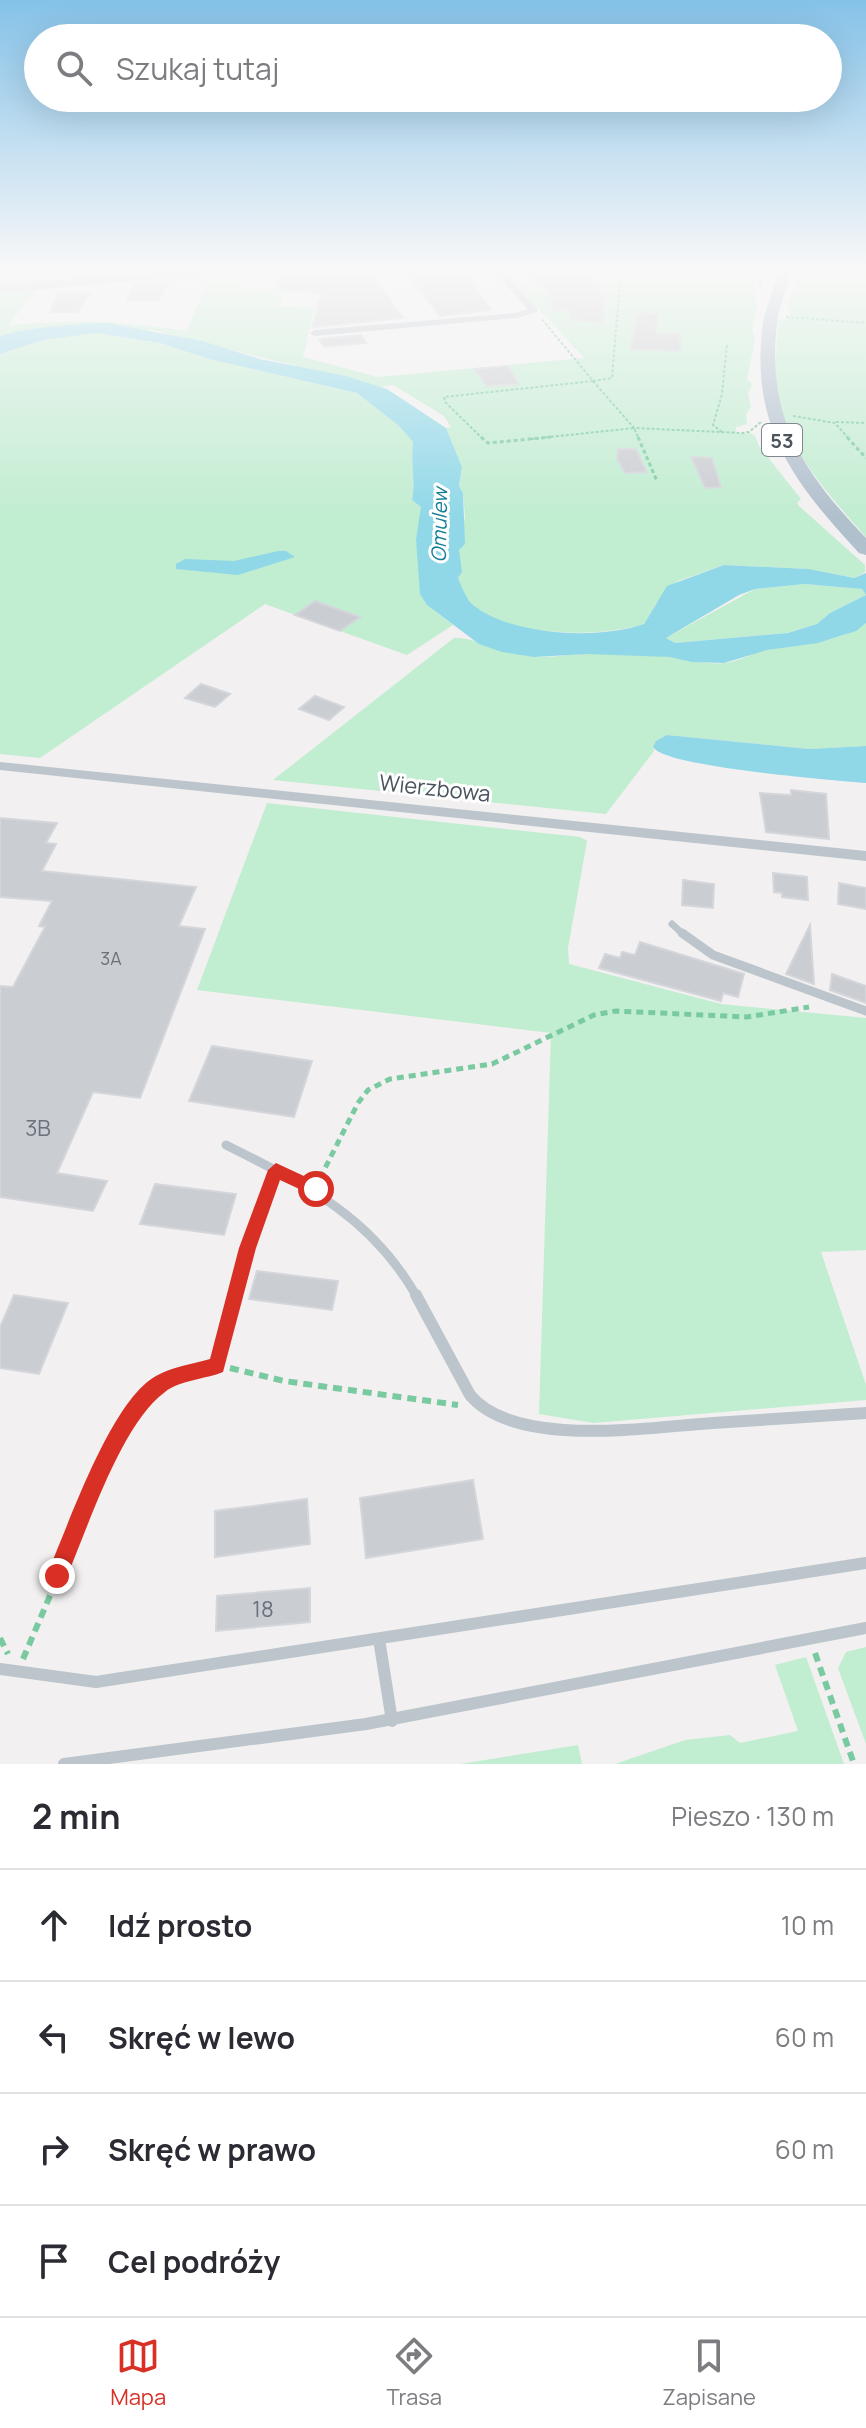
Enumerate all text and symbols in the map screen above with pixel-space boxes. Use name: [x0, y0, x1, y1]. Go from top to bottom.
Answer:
search box: [24, 24, 842, 112]
icon: search: [52, 46, 96, 90]
text: Szukaj tutaj: [116, 48, 279, 89]
road number: 53: [762, 424, 802, 456]
water label: Omulew: [425, 485, 453, 563]
street label: Wierzbowa: [378, 767, 492, 809]
house number: 3A: [100, 946, 122, 970]
house number: 3B: [25, 1113, 51, 1143]
route start: [298, 1171, 334, 1207]
route end: [39, 1558, 75, 1594]
house number: 18: [252, 1594, 274, 1624]
text: 2 min: [32, 1793, 120, 1839]
text: Pieszo · 130 m: [671, 1798, 834, 1834]
icon: ahead: [32, 1903, 76, 1947]
text: Idź prosto: [108, 1905, 252, 1946]
text: 10 m: [781, 1907, 834, 1943]
icon: left: [32, 2015, 76, 2059]
text: Skręć w lewo: [108, 2017, 295, 2058]
text: 60 m: [775, 2019, 834, 2055]
icon: right: [32, 2127, 76, 2171]
text: Skręć w prawo: [108, 2129, 316, 2170]
text: 60 m: [775, 2131, 834, 2167]
icon: arrive: [32, 2239, 76, 2283]
text: Cel podróży: [108, 2241, 280, 2282]
tab: Mapa: [110, 2334, 166, 2412]
tab: Trasa: [386, 2334, 442, 2412]
tab: Zapisane: [662, 2334, 756, 2412]

